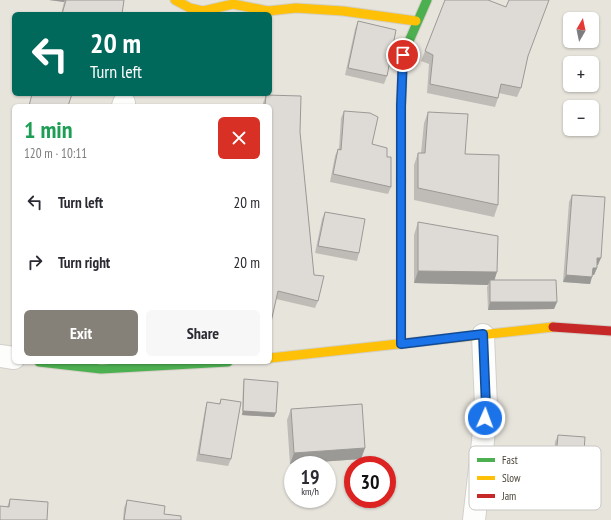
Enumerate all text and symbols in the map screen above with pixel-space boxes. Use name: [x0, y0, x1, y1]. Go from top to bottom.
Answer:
north arrow: [563, 12, 599, 48]
map controls: [563, 12, 599, 136]
text: 20 m: [90, 24, 141, 61]
icon: left: [24, 28, 76, 80]
pin: [386, 38, 420, 72]
icon: arrive: [392, 44, 414, 66]
button: +: [563, 56, 599, 92]
text: Turn left: [90, 60, 142, 83]
button: −: [563, 100, 599, 136]
text: 1 min: [24, 114, 72, 145]
button: close: [218, 117, 260, 159]
text: 120 m · 10:11: [24, 145, 87, 162]
icon: left: [24, 191, 46, 213]
text: Turn left: [58, 193, 103, 212]
text: 20 m: [234, 193, 260, 212]
icon: right: [24, 251, 46, 273]
text: Turn right: [58, 253, 110, 272]
text: 20 m: [234, 253, 260, 272]
button: Exit: [24, 310, 138, 356]
button: Share: [146, 310, 260, 356]
position arrow: [464, 397, 506, 439]
legend: [469, 446, 601, 510]
text: Fast: [502, 453, 518, 467]
speed limit sign: 30: [344, 456, 396, 508]
text: 19: [300, 464, 320, 490]
text: Slow: [502, 471, 521, 485]
text: km/h: [301, 485, 319, 498]
text: Jam: [501, 489, 516, 503]

